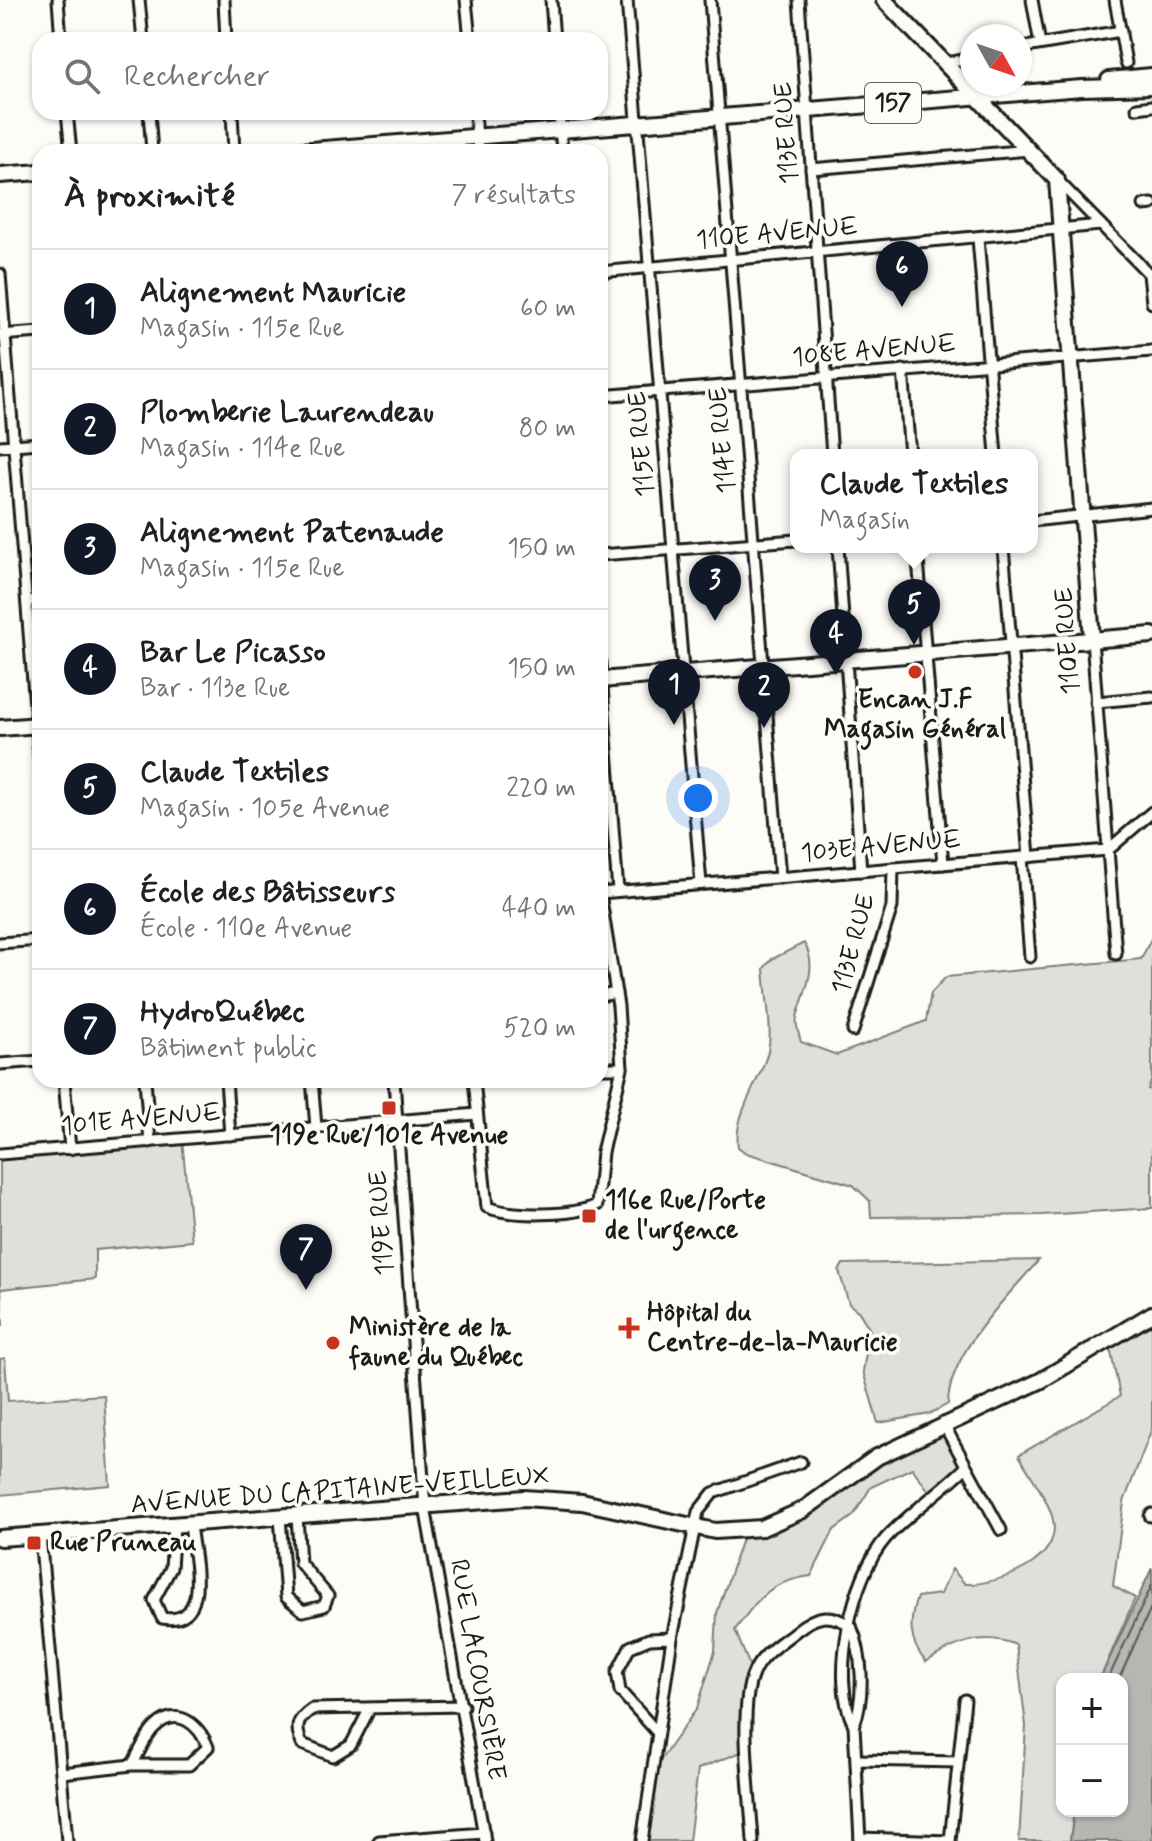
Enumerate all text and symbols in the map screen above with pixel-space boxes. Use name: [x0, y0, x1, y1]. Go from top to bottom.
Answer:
north arrow: [960, 24, 1032, 96]
search box: [32, 32, 608, 120]
icon: search: [60, 54, 104, 98]
text: Rechercher: [124, 57, 270, 96]
street label: 113E RUE: [766, 81, 808, 185]
road number: 157: [865, 83, 921, 123]
text: À proximité: [64, 174, 235, 219]
text: 7 résultats: [451, 179, 576, 213]
street label: 110E AVENUE: [695, 210, 859, 258]
pin: 6: [876, 241, 928, 307]
text: Alignement Mauricie: [140, 273, 406, 312]
text: 1: [84, 292, 96, 326]
text: 60 m: [520, 292, 576, 326]
text: Magasin · 115e Rue: [140, 312, 344, 346]
street label: 108E AVENUE: [791, 327, 957, 375]
street label: 114E RUE: [701, 385, 745, 495]
street label: 115E RUE: [620, 390, 664, 498]
text: Plomberie Laurendeau: [140, 393, 434, 432]
text: 2: [84, 412, 96, 446]
text: 80 m: [519, 412, 576, 446]
text: Magasin · 114e Rue: [140, 432, 345, 466]
popup: [790, 449, 1038, 553]
text: Claude Textiles: [819, 465, 1009, 504]
text: Magasin: [819, 504, 910, 538]
text: Alignement Patenaude: [140, 513, 444, 552]
text: 3: [84, 532, 96, 566]
text: 150 m: [507, 532, 576, 566]
text: Magasin · 115e Rue: [140, 552, 344, 586]
pin: 3: [689, 555, 741, 621]
pin: 5: [888, 579, 940, 645]
street label: 110E RUE: [1047, 586, 1089, 696]
pin: 4: [810, 609, 862, 675]
text: Bar Le Picasso: [140, 633, 326, 672]
text: 4: [82, 652, 98, 686]
text: 150 m: [507, 652, 576, 686]
pin: 1: [648, 659, 700, 725]
pin: 2: [738, 662, 790, 728]
marker: Encan J.F Magasin Général: [906, 663, 924, 681]
text: Bar · 113e Rue: [140, 672, 290, 706]
place label: Encan J.F Magasin Général: [824, 683, 1006, 750]
text: Claude Textiles: [140, 753, 329, 792]
text: 5: [82, 772, 98, 806]
text: 220 m: [506, 772, 576, 806]
your location: [678, 778, 718, 818]
text: Magasin · 105e Avenue: [140, 792, 390, 826]
street label: 103E AVENUE: [799, 823, 963, 871]
text: École des Bâtisseurs: [140, 873, 395, 912]
street label: 113E RUE: [824, 890, 884, 998]
text: 6: [83, 892, 97, 926]
text: 440 m: [502, 892, 576, 926]
text: École · 110e Avenue: [140, 912, 352, 946]
text: HydroQuébec: [140, 993, 305, 1032]
text: 7: [82, 1012, 98, 1046]
text: 520 m: [503, 1012, 576, 1046]
text: Bâtiment public: [140, 1032, 317, 1066]
street label: 101E AVENUE: [60, 1096, 222, 1144]
marker: 119e Rue/101e Avenue: [380, 1099, 398, 1117]
place label: 119e Rue/101e Avenue: [270, 1119, 508, 1153]
street label: 119E RUE: [361, 1169, 403, 1277]
place label: 116e Rue/Porte de l'urgence: [605, 1184, 766, 1251]
marker: 116e Rue/Porte de l'urgence: [580, 1207, 598, 1225]
pin: 7: [280, 1224, 332, 1290]
place label: Hôpital du Centre-de-la-Mauricie: [647, 1296, 898, 1360]
place label: Ministère de la faune du Québec: [348, 1311, 523, 1375]
marker: Hôpital du Centre-de-la-Mauricie: [618, 1317, 640, 1339]
marker: Ministère de la faune du Québec: [324, 1334, 342, 1352]
street label: AVENUE DU CAPITAINE-VEILLEUX: [130, 1459, 550, 1523]
place label: Rue Pruneau: [50, 1526, 196, 1560]
marker: Rue Pruneau: [25, 1534, 43, 1552]
street label: RUE LACOURSIÈRE: [441, 1557, 513, 1783]
map controls: [1056, 1673, 1128, 1817]
button: +: [1056, 1673, 1128, 1745]
button: −: [1056, 1745, 1128, 1817]

